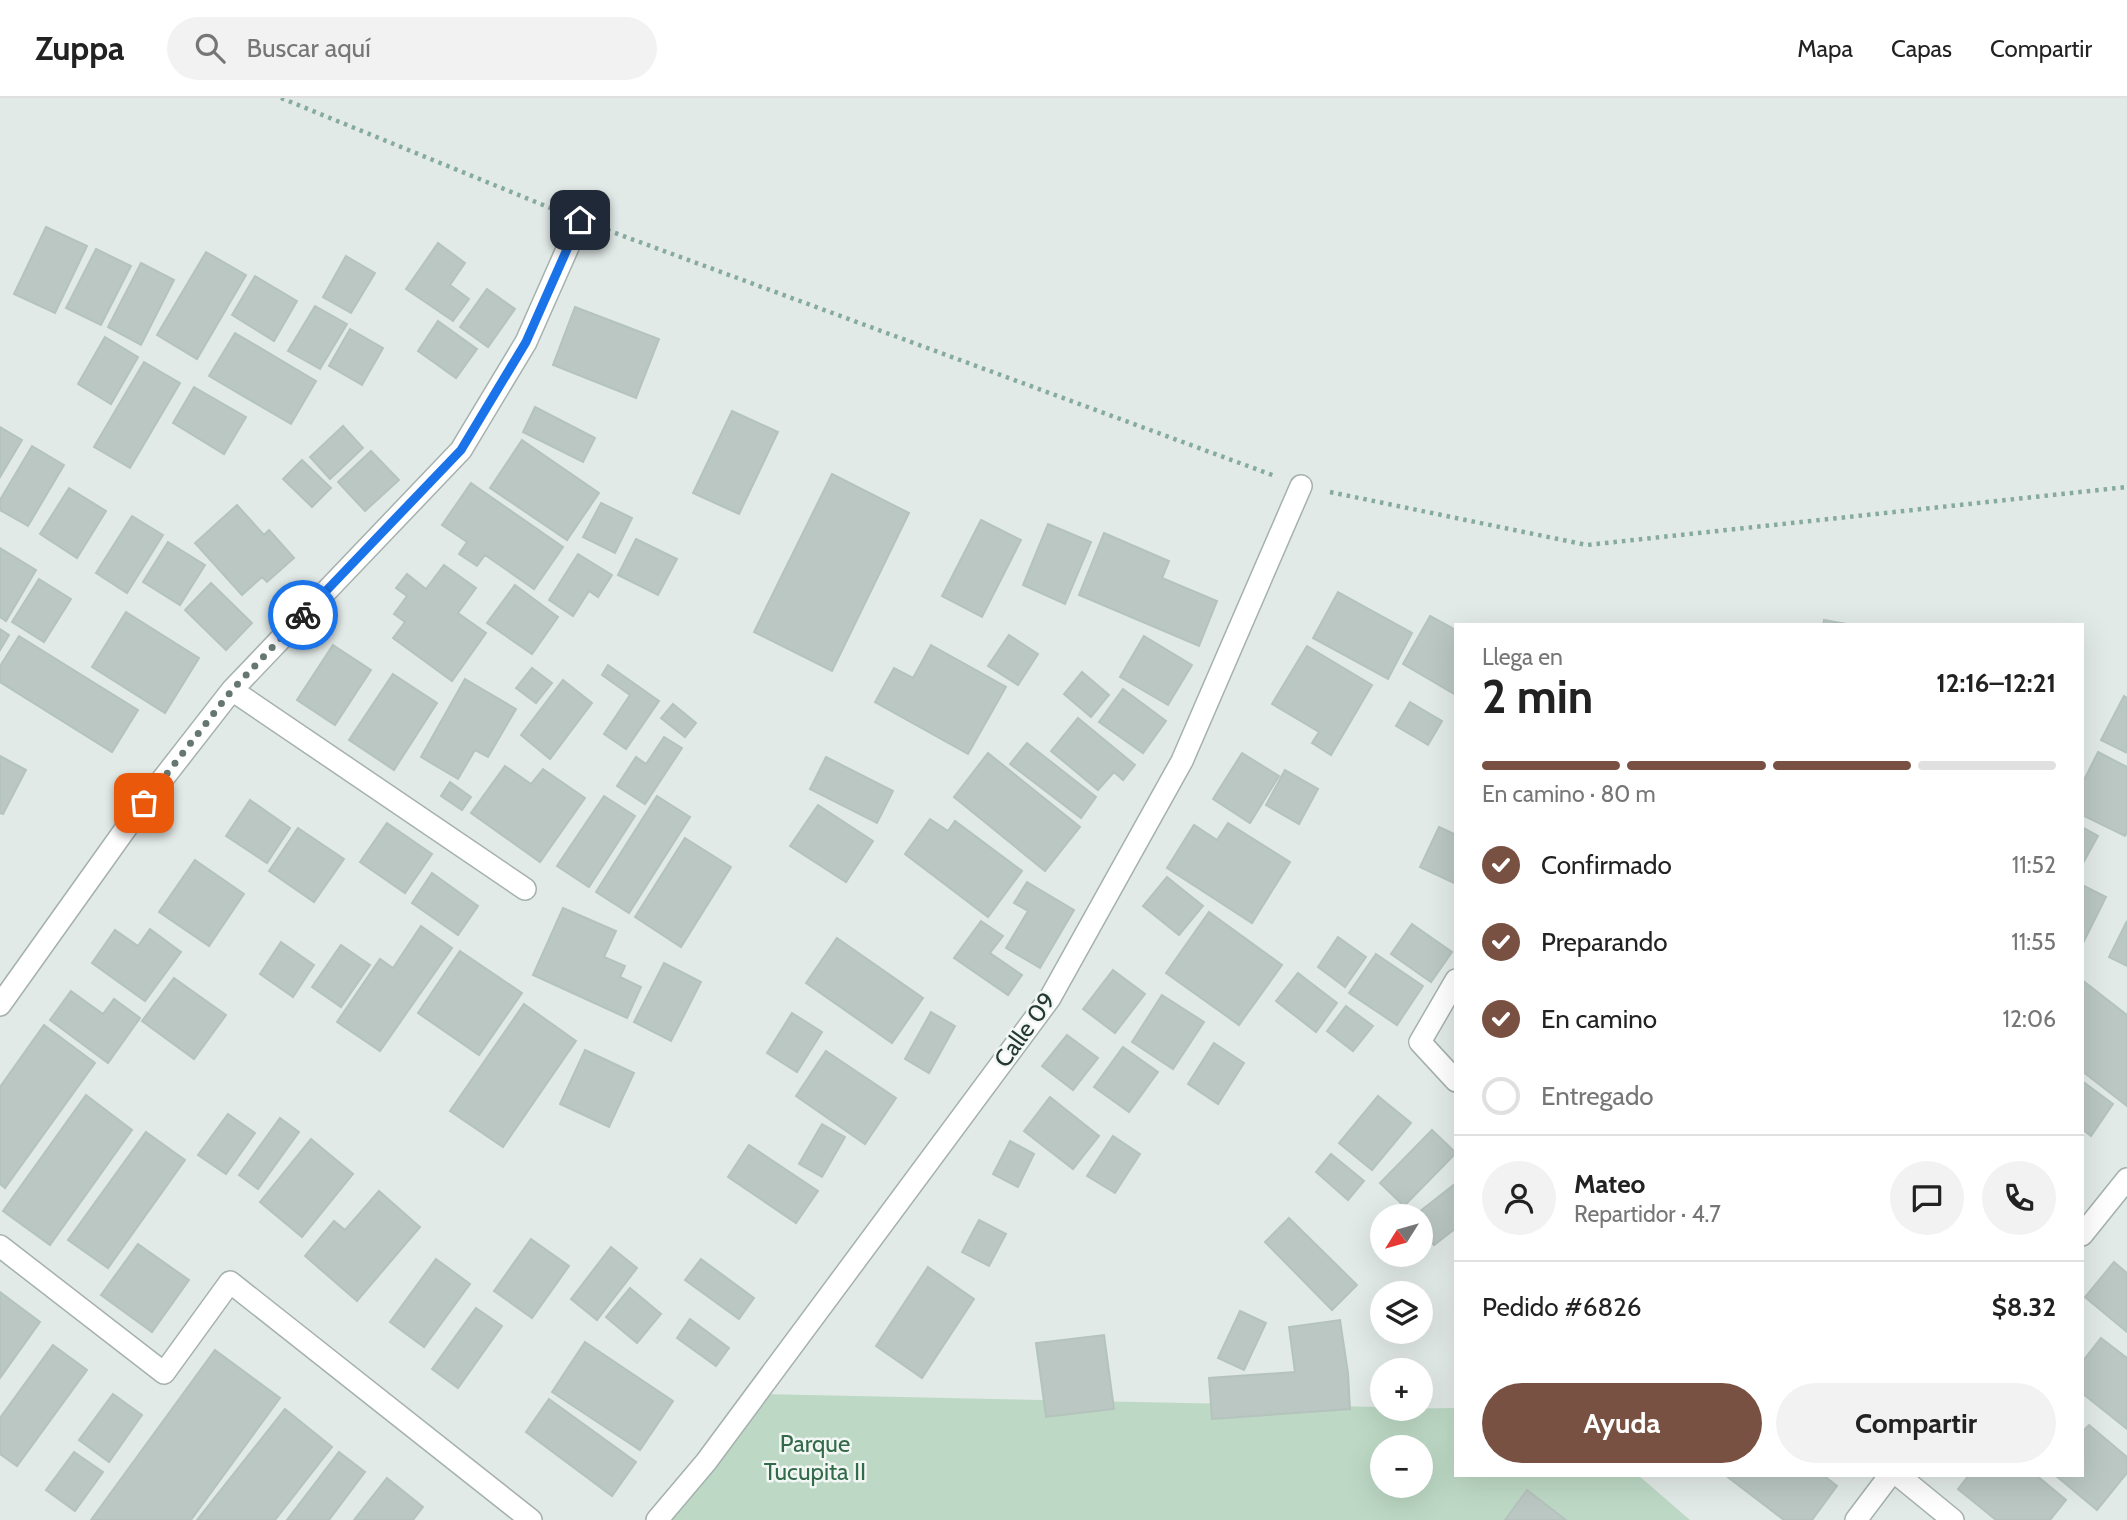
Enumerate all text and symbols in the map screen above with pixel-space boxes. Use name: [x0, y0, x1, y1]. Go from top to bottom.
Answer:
search box: [167, 17, 657, 80]
text: Zuppa: [35, 28, 125, 68]
icon: search: [191, 29, 229, 67]
text: Buscar aquí: [247, 32, 371, 64]
text: Mapa: [1797, 34, 1853, 63]
text: Capas: [1891, 34, 1952, 63]
text: Compartir: [1990, 34, 2092, 63]
pin: [550, 190, 610, 250]
icon: home: [561, 201, 599, 239]
courier: [268, 580, 338, 650]
icon: bike: [284, 596, 322, 634]
text: Llega en: [1482, 643, 1563, 671]
text: 12:16–12:21: [1936, 667, 2056, 699]
text: 2 min: [1482, 669, 1593, 725]
pin: [114, 773, 174, 833]
text: En camino · 80 m: [1482, 780, 1656, 808]
icon: bag: [125, 784, 163, 822]
icon: check: [1482, 846, 1520, 884]
text: Confirmado: [1541, 849, 1672, 881]
text: 11:52: [2012, 851, 2056, 879]
icon: check: [1482, 923, 1520, 961]
text: Preparando: [1541, 926, 1668, 958]
text: 11:55: [2011, 928, 2056, 956]
street label: Calle 09: [988, 987, 1061, 1073]
icon: check: [1482, 1000, 1520, 1038]
text: En camino: [1541, 1003, 1657, 1035]
text: 12:06: [2003, 1005, 2056, 1033]
text: Entregado: [1541, 1080, 1654, 1112]
button: person: [1482, 1161, 1556, 1235]
button: chat: [1890, 1161, 1964, 1235]
button: phone: [1982, 1161, 2056, 1235]
text: Mateo: [1574, 1168, 1645, 1200]
text: Repartidor · 4.7: [1574, 1200, 1721, 1228]
north arrow: [1370, 1204, 1433, 1267]
map controls: [1370, 1204, 1433, 1498]
button: layers: [1370, 1281, 1433, 1344]
text: Pedido #6826: [1482, 1291, 1642, 1323]
text: $8.32: [1992, 1291, 2056, 1323]
button: +: [1370, 1358, 1433, 1421]
button: Ayuda: [1482, 1383, 1762, 1463]
button: Compartir: [1776, 1383, 2056, 1463]
park label: Parque Tucupita II: [764, 1429, 866, 1486]
button: −: [1370, 1435, 1433, 1498]

